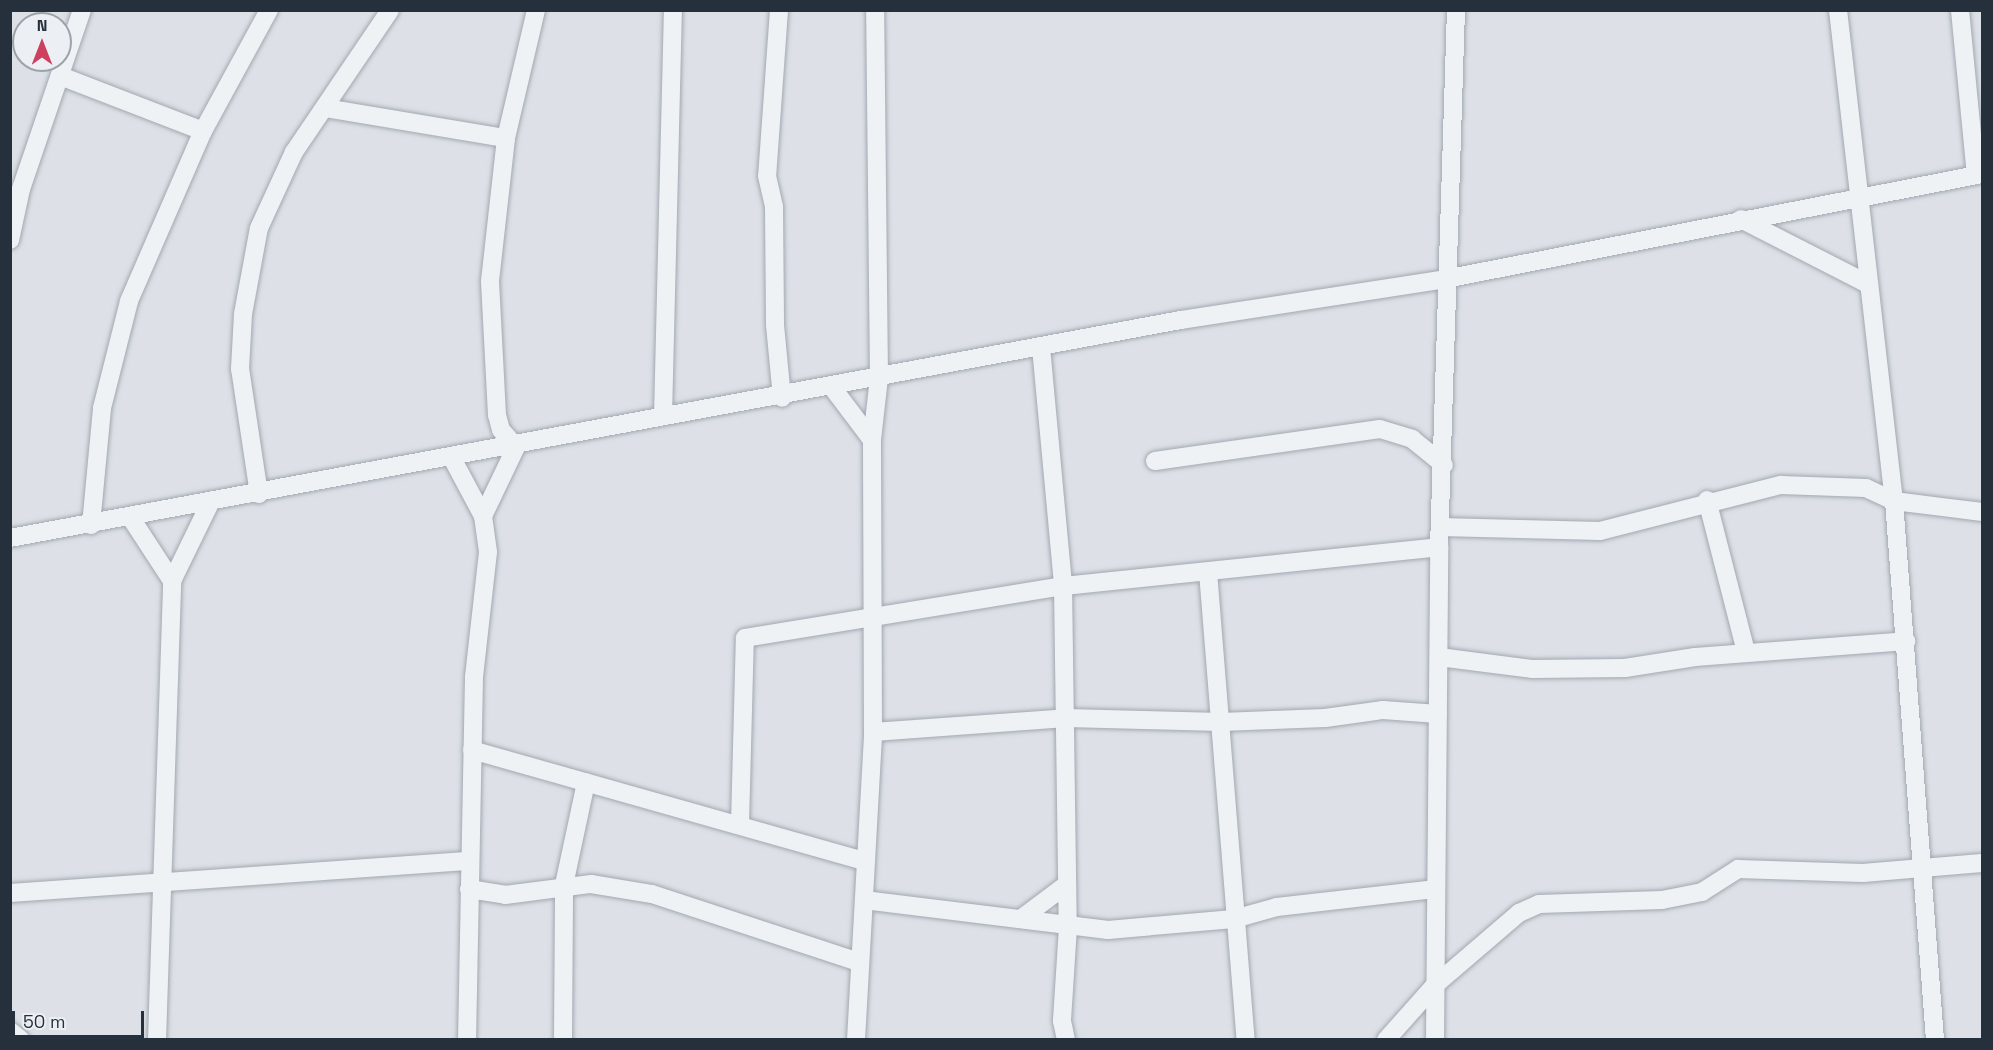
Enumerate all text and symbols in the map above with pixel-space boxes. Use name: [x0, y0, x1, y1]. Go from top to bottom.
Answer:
north arrow: [12, 12, 72, 72]
text: N: [37, 15, 47, 36]
scale bar: [15, 999, 147, 1037]
text: 50 m: [23, 1010, 65, 1033]

